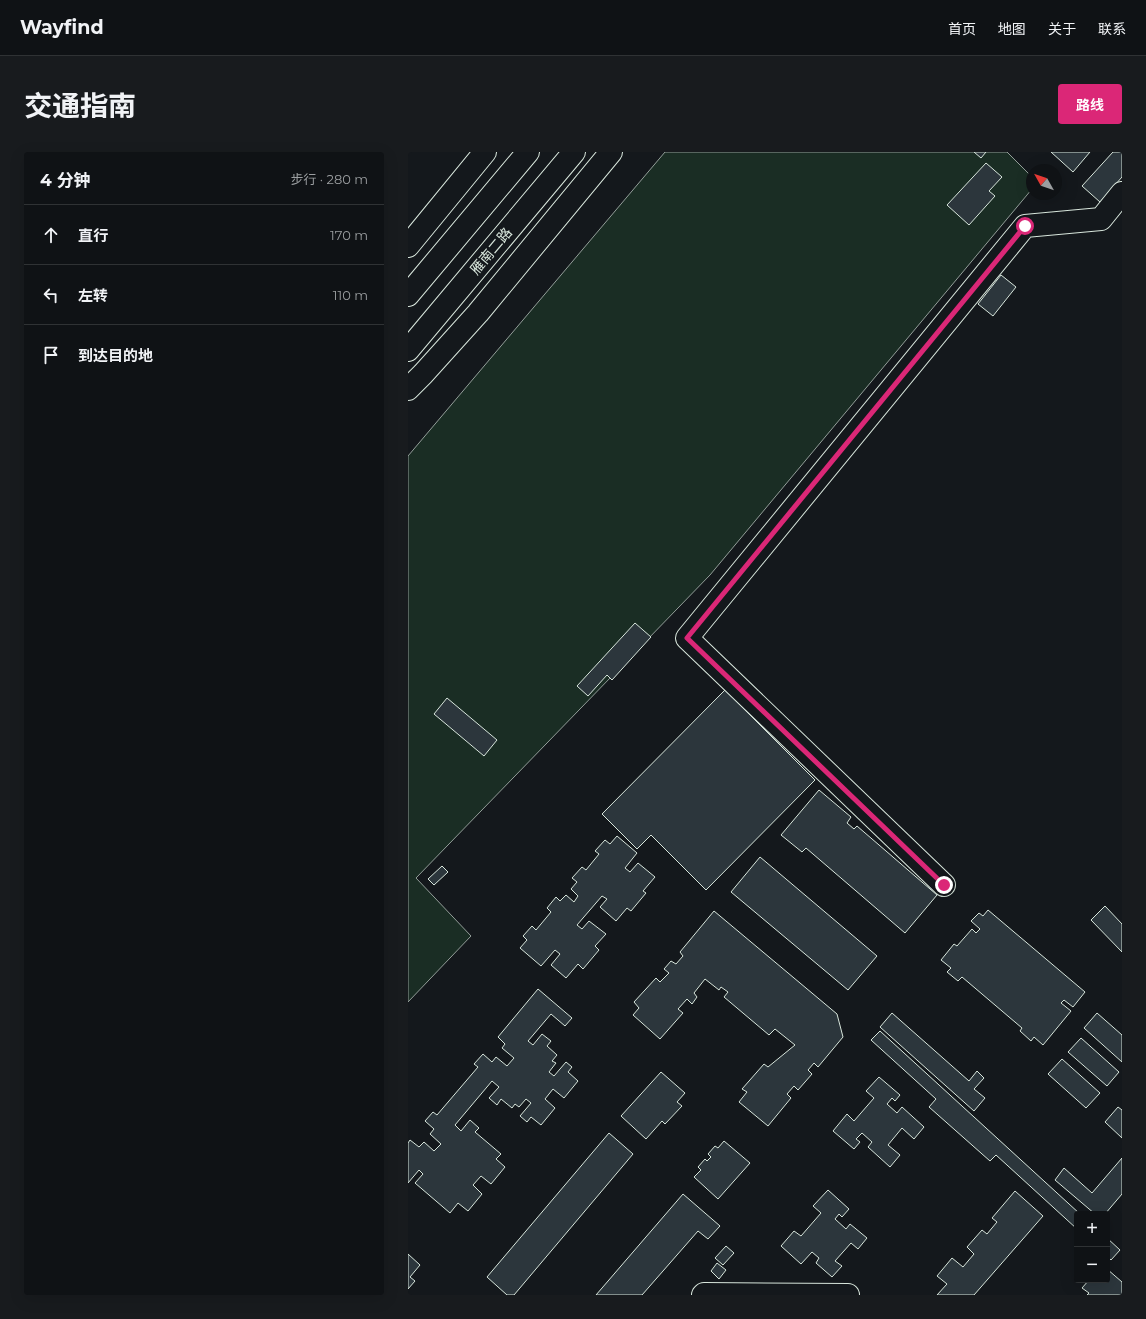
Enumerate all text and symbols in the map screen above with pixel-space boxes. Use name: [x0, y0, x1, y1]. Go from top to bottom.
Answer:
text: Wayfind: [20, 16, 104, 39]
text: 首页: [948, 20, 976, 38]
text: 地图: [998, 20, 1026, 38]
text: 关于: [1048, 20, 1076, 38]
text: 联系: [1098, 20, 1126, 38]
button: 路线: [1058, 84, 1122, 124]
text: 交通指南: [24, 89, 136, 123]
north arrow: [1026, 164, 1062, 200]
text: 4 分钟: [40, 170, 91, 190]
text: 步行 · 280 m: [290, 171, 368, 187]
route start: [1016, 217, 1034, 235]
icon: ahead: [40, 224, 62, 246]
street label: 雁南二路: [466, 224, 516, 278]
text: 直行: [78, 226, 108, 245]
text: 170 m: [330, 227, 368, 243]
icon: left: [40, 284, 62, 306]
text: 左转: [78, 286, 108, 305]
text: 110 m: [333, 287, 368, 303]
icon: arrive: [40, 344, 62, 366]
text: 到达目的地: [78, 346, 153, 365]
route end: [935, 876, 953, 894]
map controls: [1074, 1211, 1110, 1283]
button: +: [1074, 1211, 1110, 1247]
button: −: [1074, 1247, 1110, 1283]

